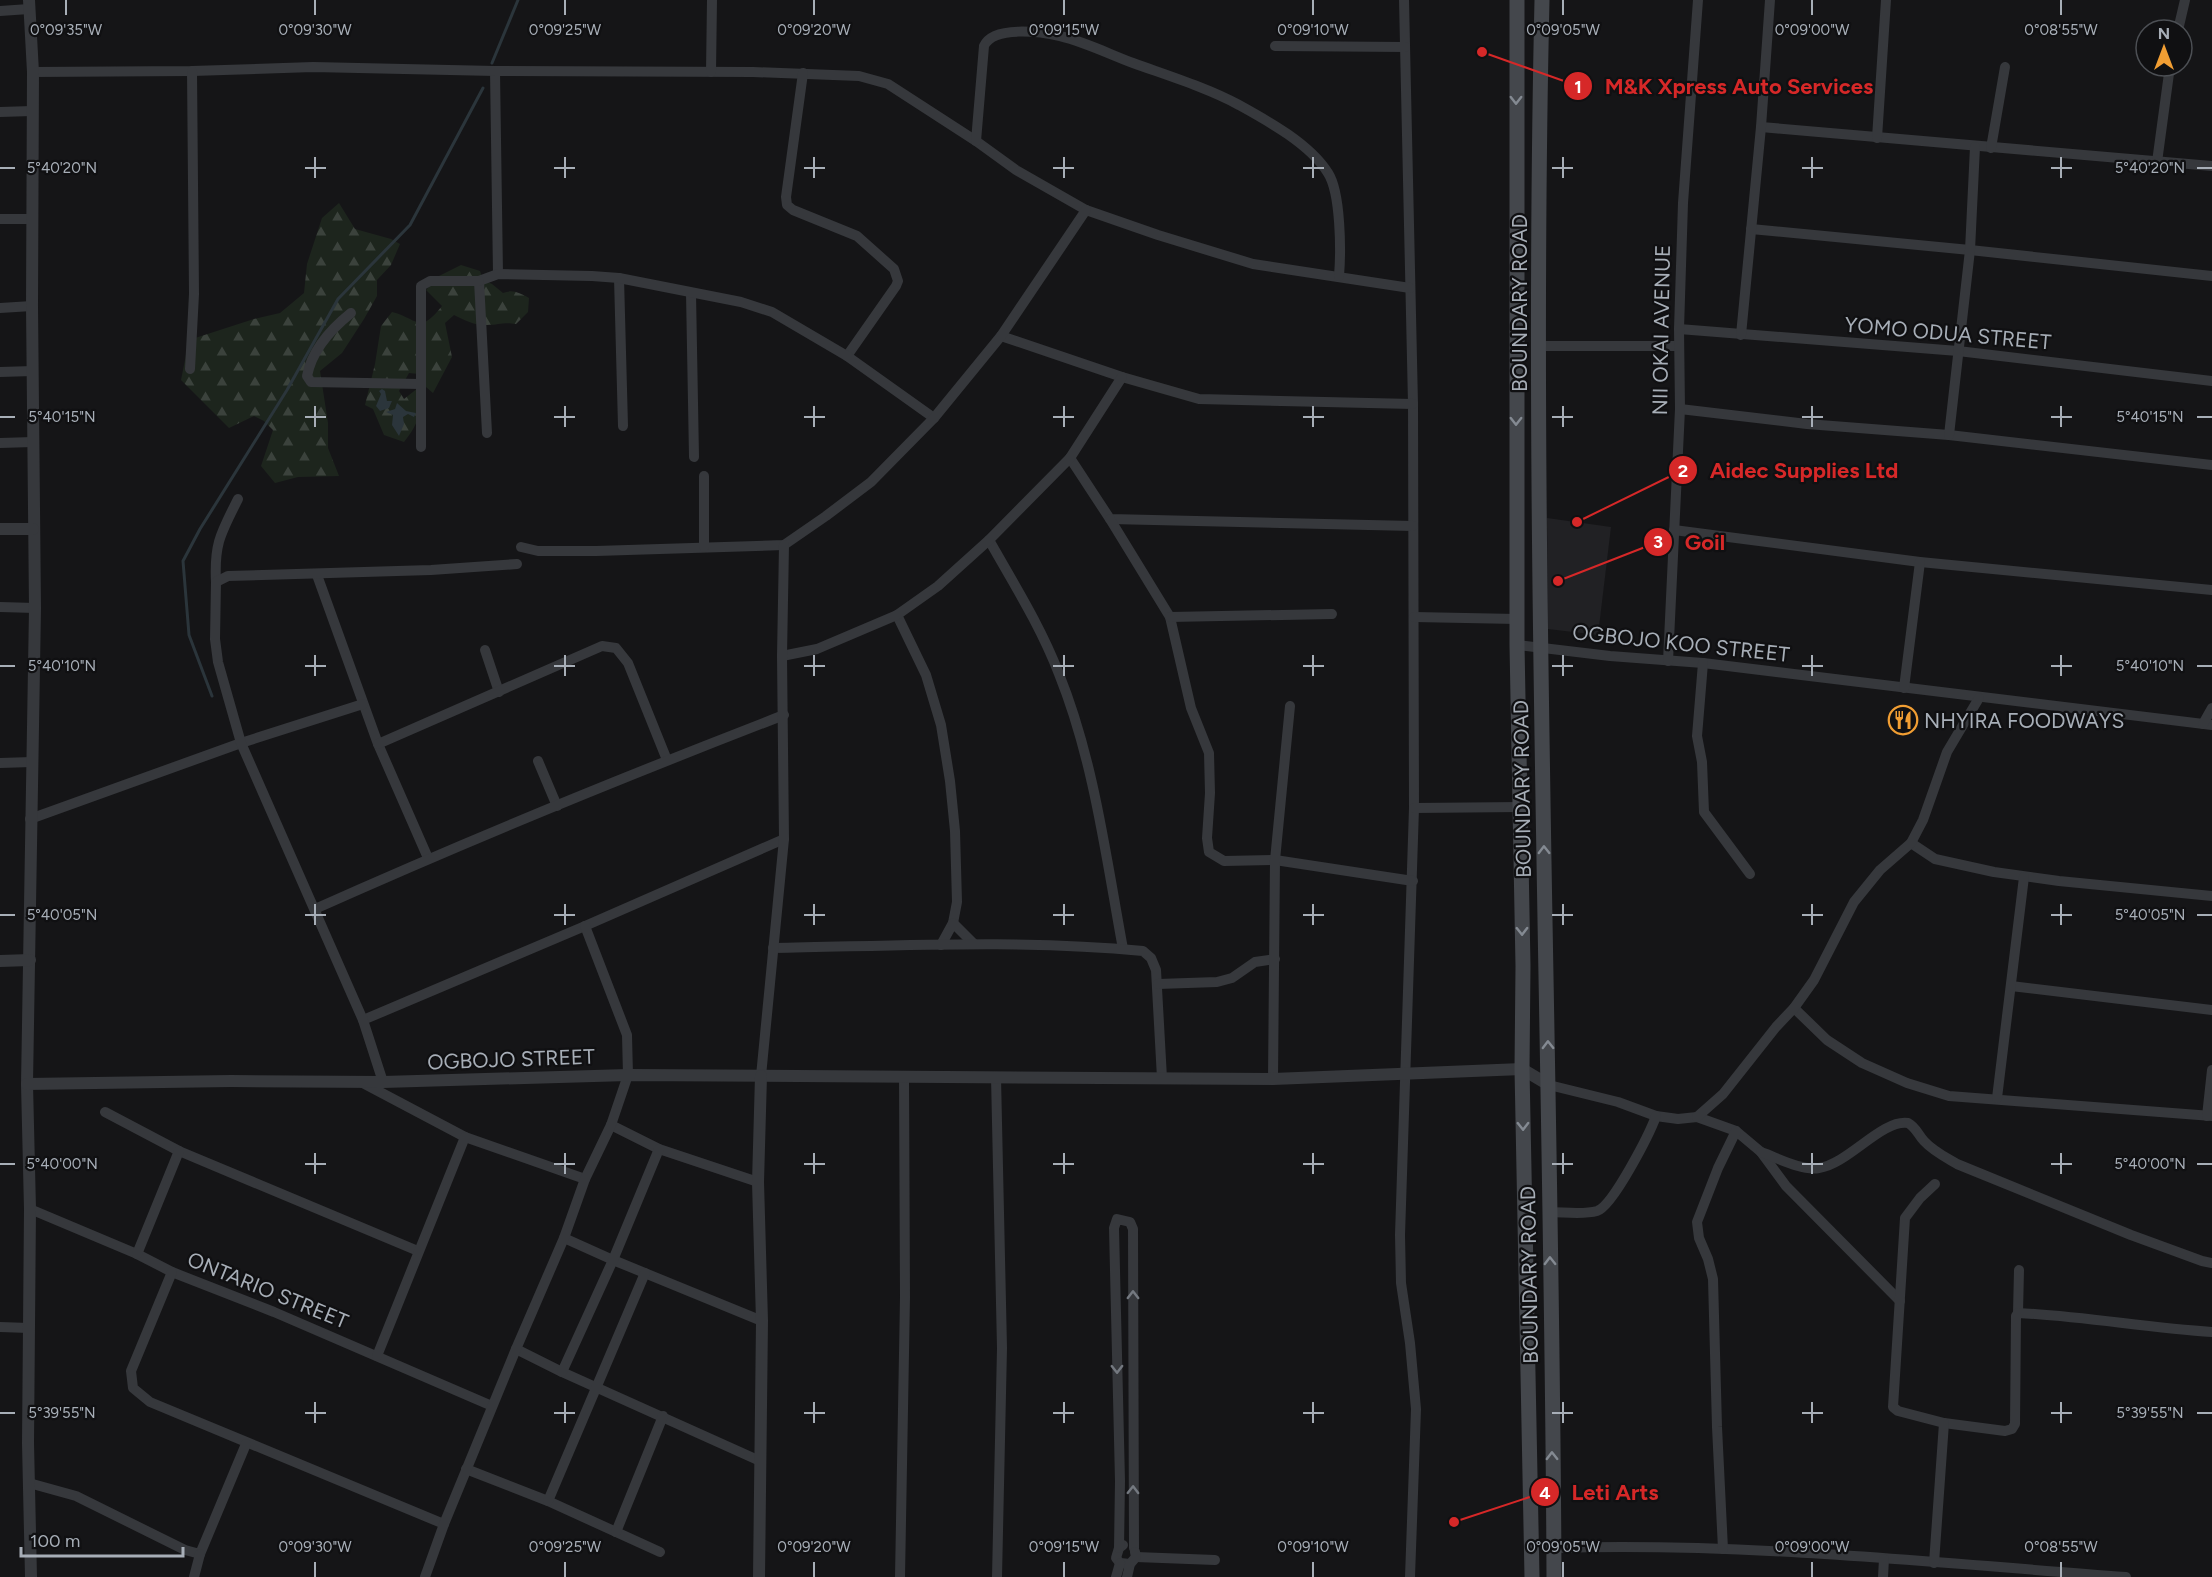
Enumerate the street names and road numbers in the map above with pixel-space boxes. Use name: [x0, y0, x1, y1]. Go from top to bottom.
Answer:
street label: BOUNDARY ROAD: [1507, 214, 1532, 392]
street label: NII OKAI AVENUE: [1647, 244, 1675, 416]
street label: YOMO ODUA STREET: [1844, 312, 2053, 355]
street label: OGBOJO KOO STREET: [1571, 619, 1791, 667]
street label: BOUNDARY ROAD: [1508, 700, 1536, 878]
street label: OGBOJO STREET: [427, 1044, 596, 1074]
street label: BOUNDARY ROAD: [1515, 1186, 1543, 1364]
street label: ONTARIO STREET: [184, 1246, 352, 1334]

